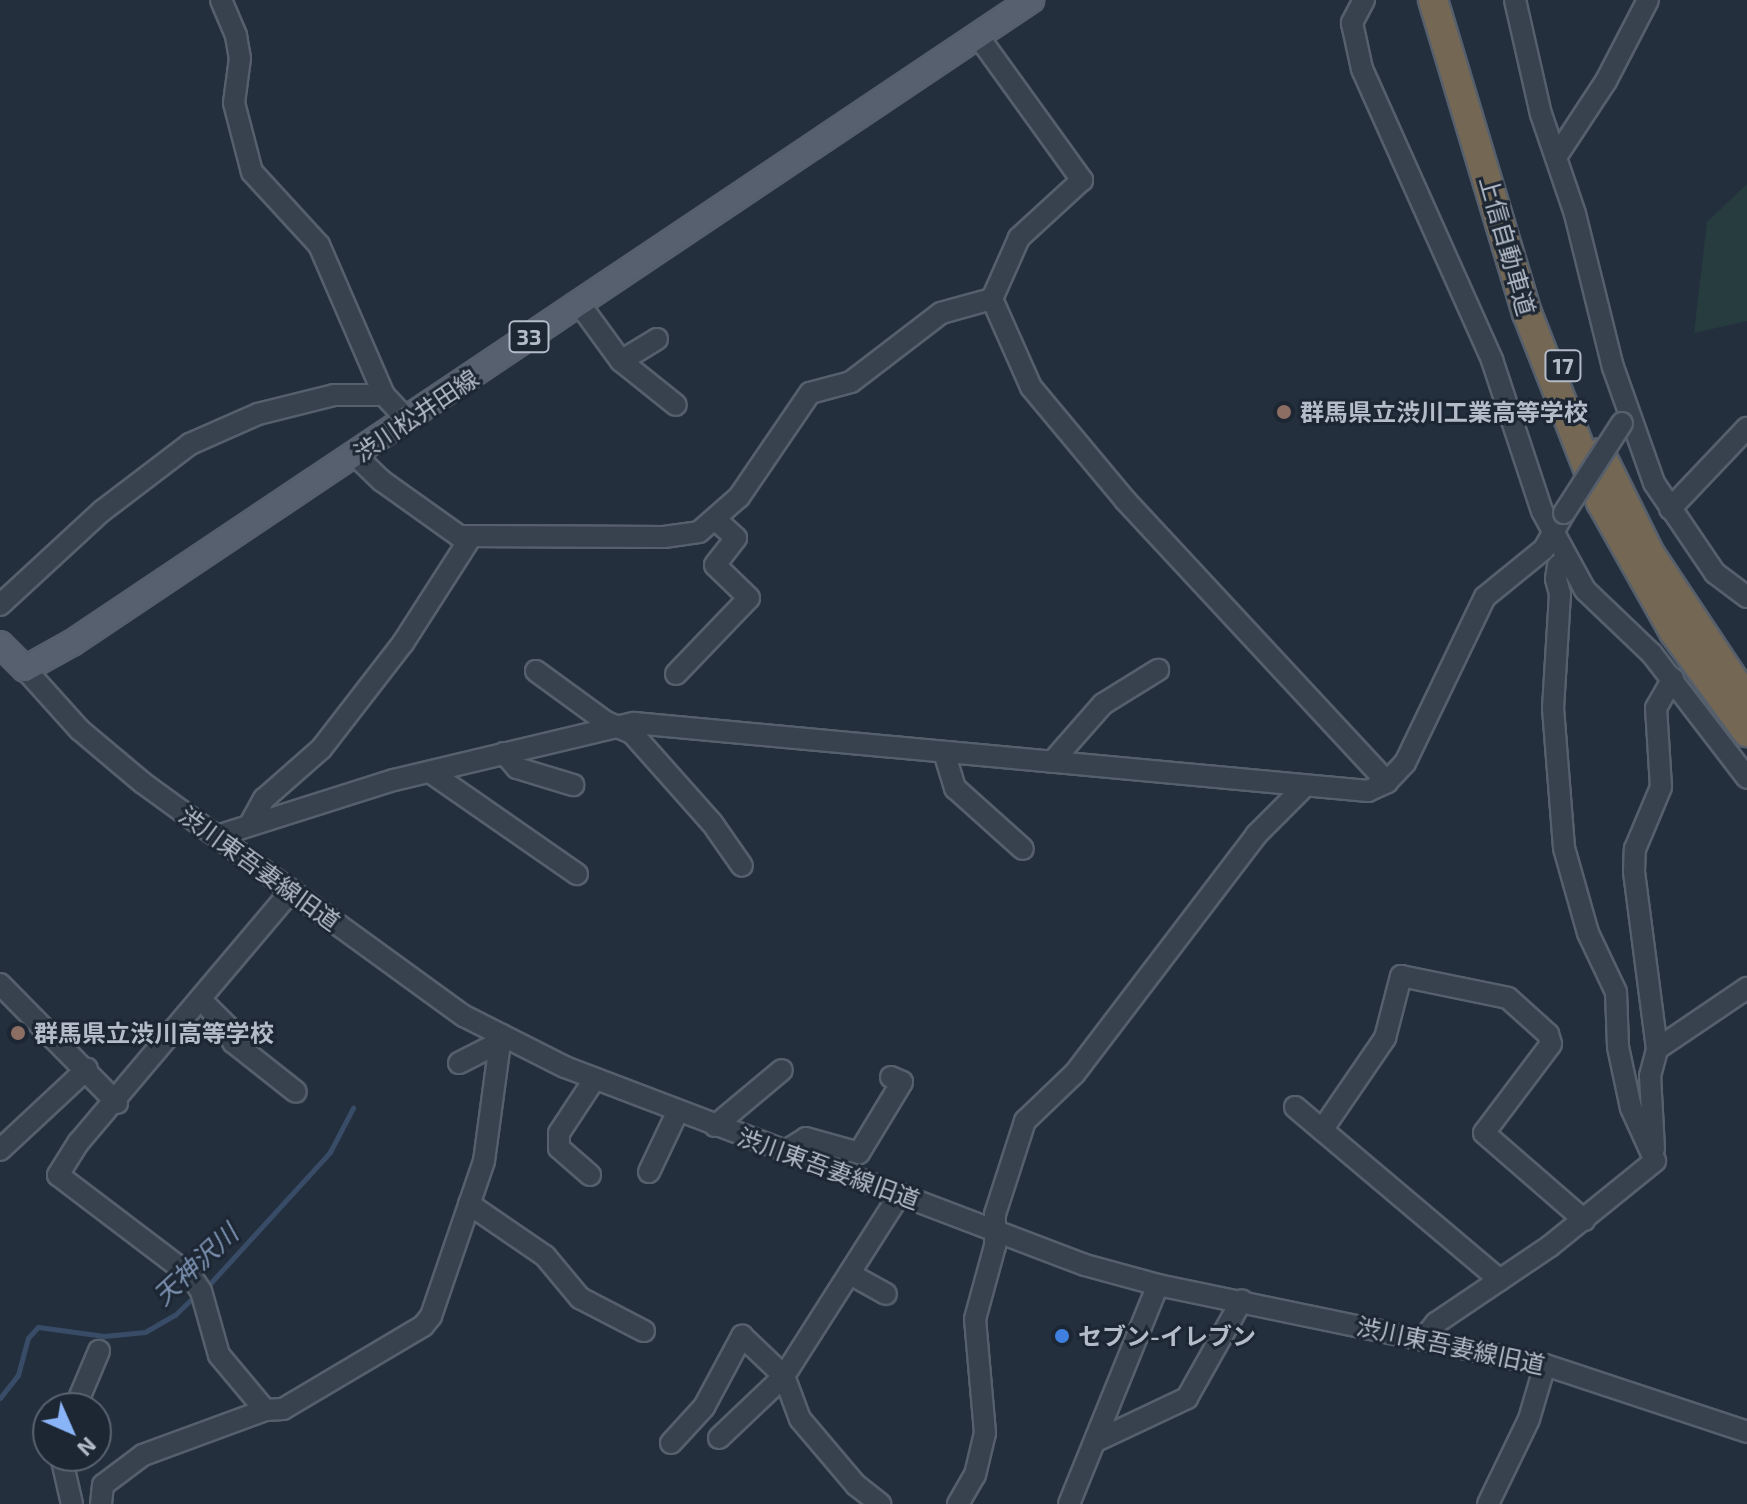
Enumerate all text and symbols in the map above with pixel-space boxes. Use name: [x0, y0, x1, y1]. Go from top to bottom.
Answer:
street label: 上信自動車道: [1474, 173, 1542, 319]
road number: 33: [507, 319, 551, 355]
road number: 17: [1543, 348, 1583, 384]
street label: 渋川松井田線: [348, 363, 484, 467]
place label: 群馬県立渋川工業高等学校: [1300, 398, 1588, 426]
marker: 群馬県立渋川工業高等学校: [1275, 403, 1293, 421]
street label: 渋川東吾妻線旧道: [174, 800, 346, 936]
place label: 群馬県立渋川高等学校: [34, 1019, 274, 1047]
marker: 群馬県立渋川高等学校: [9, 1024, 27, 1042]
street label: 渋川東吾妻線旧道: [734, 1122, 924, 1214]
water label: 天神沢川: [146, 1217, 244, 1311]
street label: 渋川東吾妻線旧道: [1354, 1311, 1548, 1379]
place label: セブン-イレブン: [1078, 1322, 1256, 1350]
marker: セブン-イレブン: [1053, 1327, 1071, 1345]
north arrow: [32, 1392, 112, 1472]
text: N: [73, 1433, 102, 1462]

